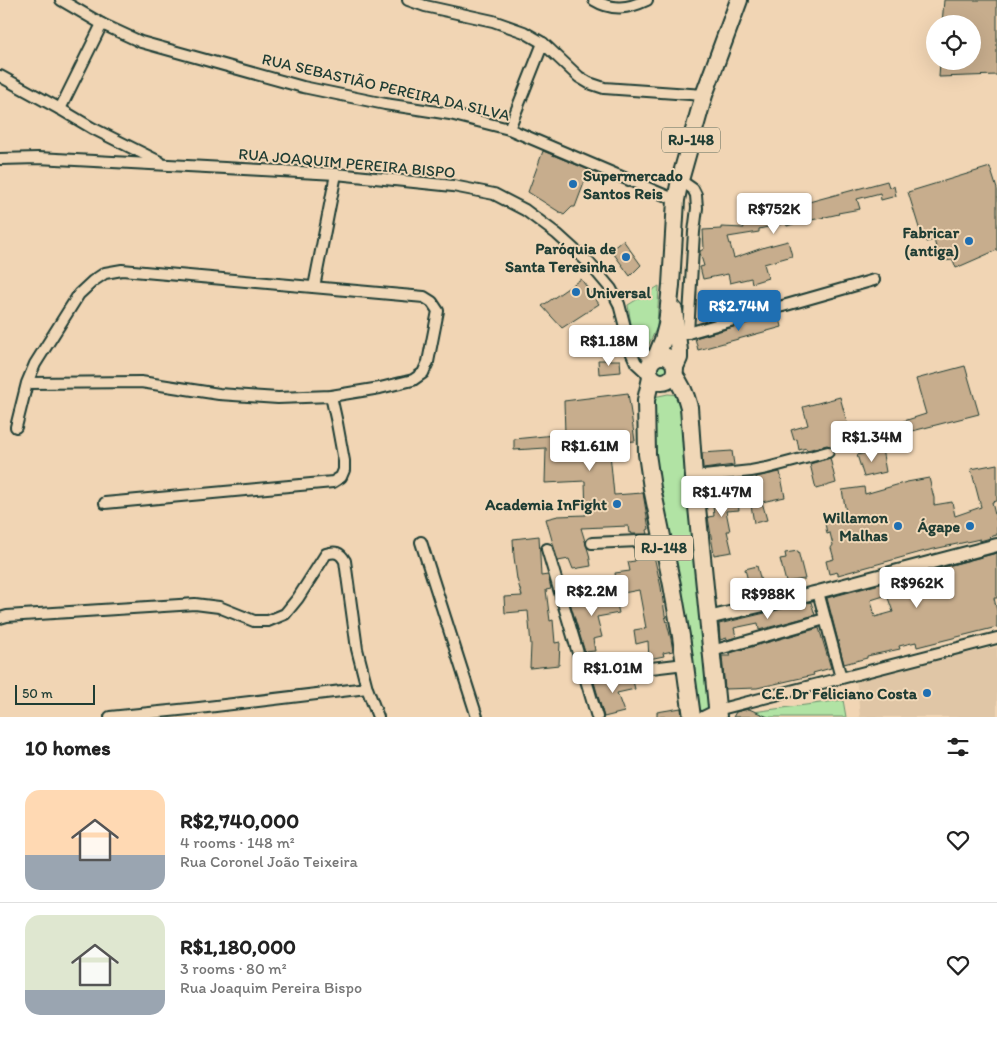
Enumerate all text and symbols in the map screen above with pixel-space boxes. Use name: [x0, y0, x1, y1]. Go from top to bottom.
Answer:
map controls: [926, 15, 981, 70]
button: locate: [926, 15, 981, 70]
street label: RUA SEBASTIÃO PEREIRA DA SILVA: [260, 49, 512, 125]
road number: RJ-148: [662, 128, 720, 152]
street label: RUA JOAQUIM PEREIRA BISPO: [238, 144, 456, 182]
place label: Supermercado Santos Reis: [583, 166, 683, 203]
marker: Supermercado Santos Reis: [567, 178, 579, 190]
pin: R$752K: [733, 192, 815, 235]
text: R$752K: [748, 199, 800, 218]
place label: Fabricar (antiga): [902, 223, 960, 261]
marker: Fabricar (antiga): [963, 235, 975, 247]
place label: Paróquia de Santa Teresinha: [505, 239, 617, 276]
marker: Paróquia de Santa Teresinha: [620, 251, 632, 263]
place label: Universal: [586, 283, 652, 302]
marker: Universal: [570, 286, 582, 298]
pin: R$2.74M: [693, 290, 785, 332]
text: R$2.74M: [709, 296, 769, 315]
pin: R$1.18M: [563, 324, 655, 367]
text: R$1.18M: [580, 331, 638, 350]
pin: R$1.34M: [826, 420, 918, 463]
text: R$1.34M: [842, 427, 902, 446]
pin: R$1.61M: [544, 430, 636, 472]
text: R$1.61M: [561, 436, 619, 455]
pin: R$1.47M: [676, 476, 768, 518]
text: R$1.47M: [692, 482, 752, 501]
place label: Academia InFight: [484, 495, 607, 515]
marker: Academia InFight: [611, 498, 623, 510]
place label: Willamon Malhas: [823, 508, 889, 545]
place label: Ágape: [917, 517, 960, 537]
marker: Willamon Malhas: [892, 520, 904, 532]
marker: Ágape: [964, 520, 976, 532]
road number: RJ-148: [635, 536, 693, 560]
pin: R$962K: [876, 566, 958, 609]
text: R$962K: [890, 573, 944, 592]
pin: R$2.2M: [551, 574, 633, 617]
pin: R$988K: [727, 578, 809, 620]
text: R$2.2M: [566, 581, 618, 600]
text: R$988K: [741, 584, 795, 603]
pin: R$1.01M: [567, 652, 659, 694]
text: R$1.01M: [583, 658, 643, 677]
scale bar: [15, 682, 95, 705]
place label: C.E. Dr Feliciano Costa: [761, 684, 918, 703]
text: 50 m: [22, 685, 53, 702]
marker: C.E. Dr Feliciano Costa: [921, 687, 933, 699]
icon: filters: [944, 733, 972, 761]
text: 10 homes: [25, 735, 111, 760]
text: R$2,740,000: [180, 808, 299, 833]
icon: home: [65, 810, 125, 870]
icon: heart: [944, 826, 972, 854]
text: 4 rooms · 148 m²: [180, 833, 295, 852]
text: Rua Coronel João Teixeira: [180, 852, 358, 871]
text: R$1,180,000: [180, 934, 296, 959]
icon: home: [65, 935, 125, 995]
icon: heart: [944, 951, 972, 979]
text: 3 rooms · 80 m²: [180, 959, 287, 978]
text: Rua Joaquim Pereira Bispo: [180, 978, 362, 997]

